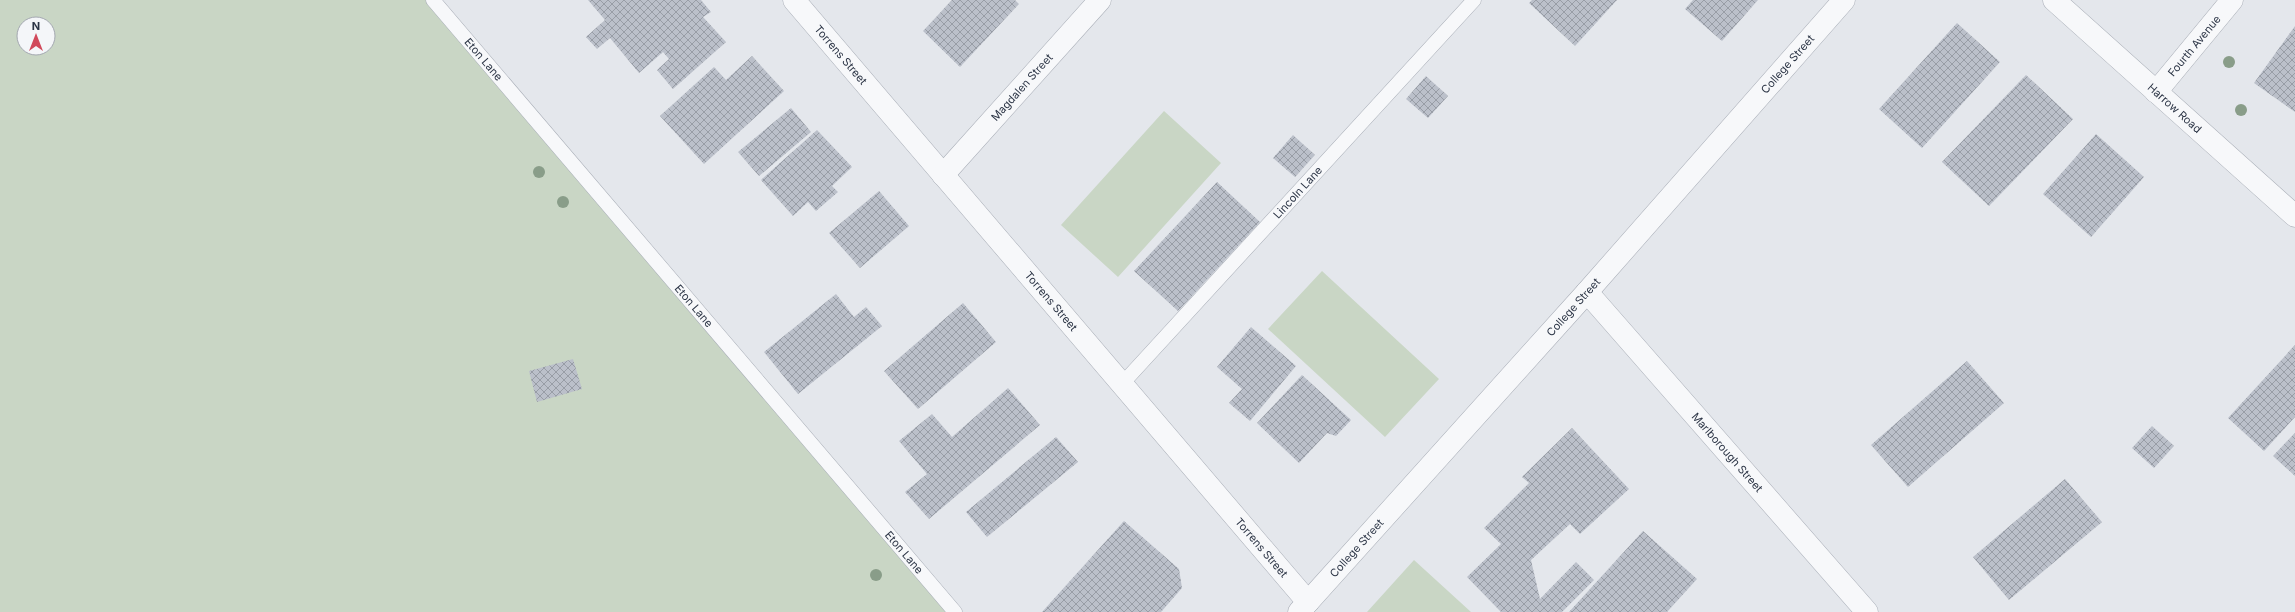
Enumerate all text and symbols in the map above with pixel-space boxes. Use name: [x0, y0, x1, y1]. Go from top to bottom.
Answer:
street label: Fourth Avenue: [2165, 12, 2224, 79]
north arrow: [16, 16, 56, 56]
text: N: [32, 19, 40, 33]
street label: Torrens Street: [811, 22, 870, 88]
street label: College Street: [1758, 32, 1817, 97]
street label: Eton Lane: [462, 35, 506, 84]
street label: Magdalen Street: [988, 50, 1056, 124]
street label: Harrow Road: [2145, 80, 2205, 136]
street label: Lincoln Lane: [1270, 163, 1325, 221]
street label: Torrens Street: [1022, 268, 1081, 334]
street label: College Street: [1543, 275, 1603, 339]
street label: Eton Lane: [672, 282, 716, 330]
street label: Marlborough Street: [1689, 410, 1766, 495]
street label: Torrens Street: [1232, 515, 1291, 581]
street label: College Street: [1327, 516, 1387, 580]
street label: Eton Lane: [882, 528, 926, 577]

